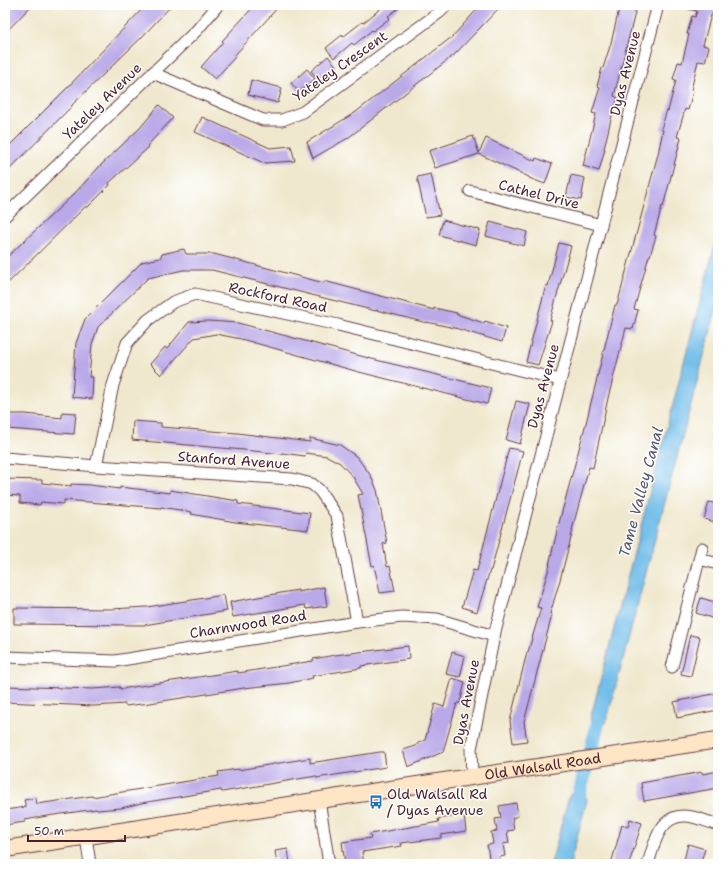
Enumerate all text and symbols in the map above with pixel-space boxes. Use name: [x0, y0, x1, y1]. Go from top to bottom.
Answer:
street label: Yateley Crescent: [289, 27, 391, 105]
street label: Dyas Avenue: [606, 29, 644, 117]
street label: Yateley Avenue: [59, 59, 145, 143]
street label: Cathel Drive: [497, 175, 581, 213]
street label: Rockford Road: [227, 278, 329, 316]
street label: Dyas Avenue: [523, 342, 563, 430]
water label: Tame Valley Canal: [614, 424, 668, 560]
street label: Stanford Avenue: [177, 447, 291, 473]
street label: Charnwood Road: [188, 606, 308, 642]
street label: Dyas Avenue: [449, 658, 483, 746]
street label: Old Walsall Road: [483, 749, 602, 784]
place label: Old Walsall Rd / Dyas Avenue: [387, 785, 488, 819]
bus stop icon: Old Walsall Rd / Dyas Avenue: [368, 794, 384, 810]
scale bar: [28, 817, 125, 843]
text: 50 m: [34, 823, 64, 839]

